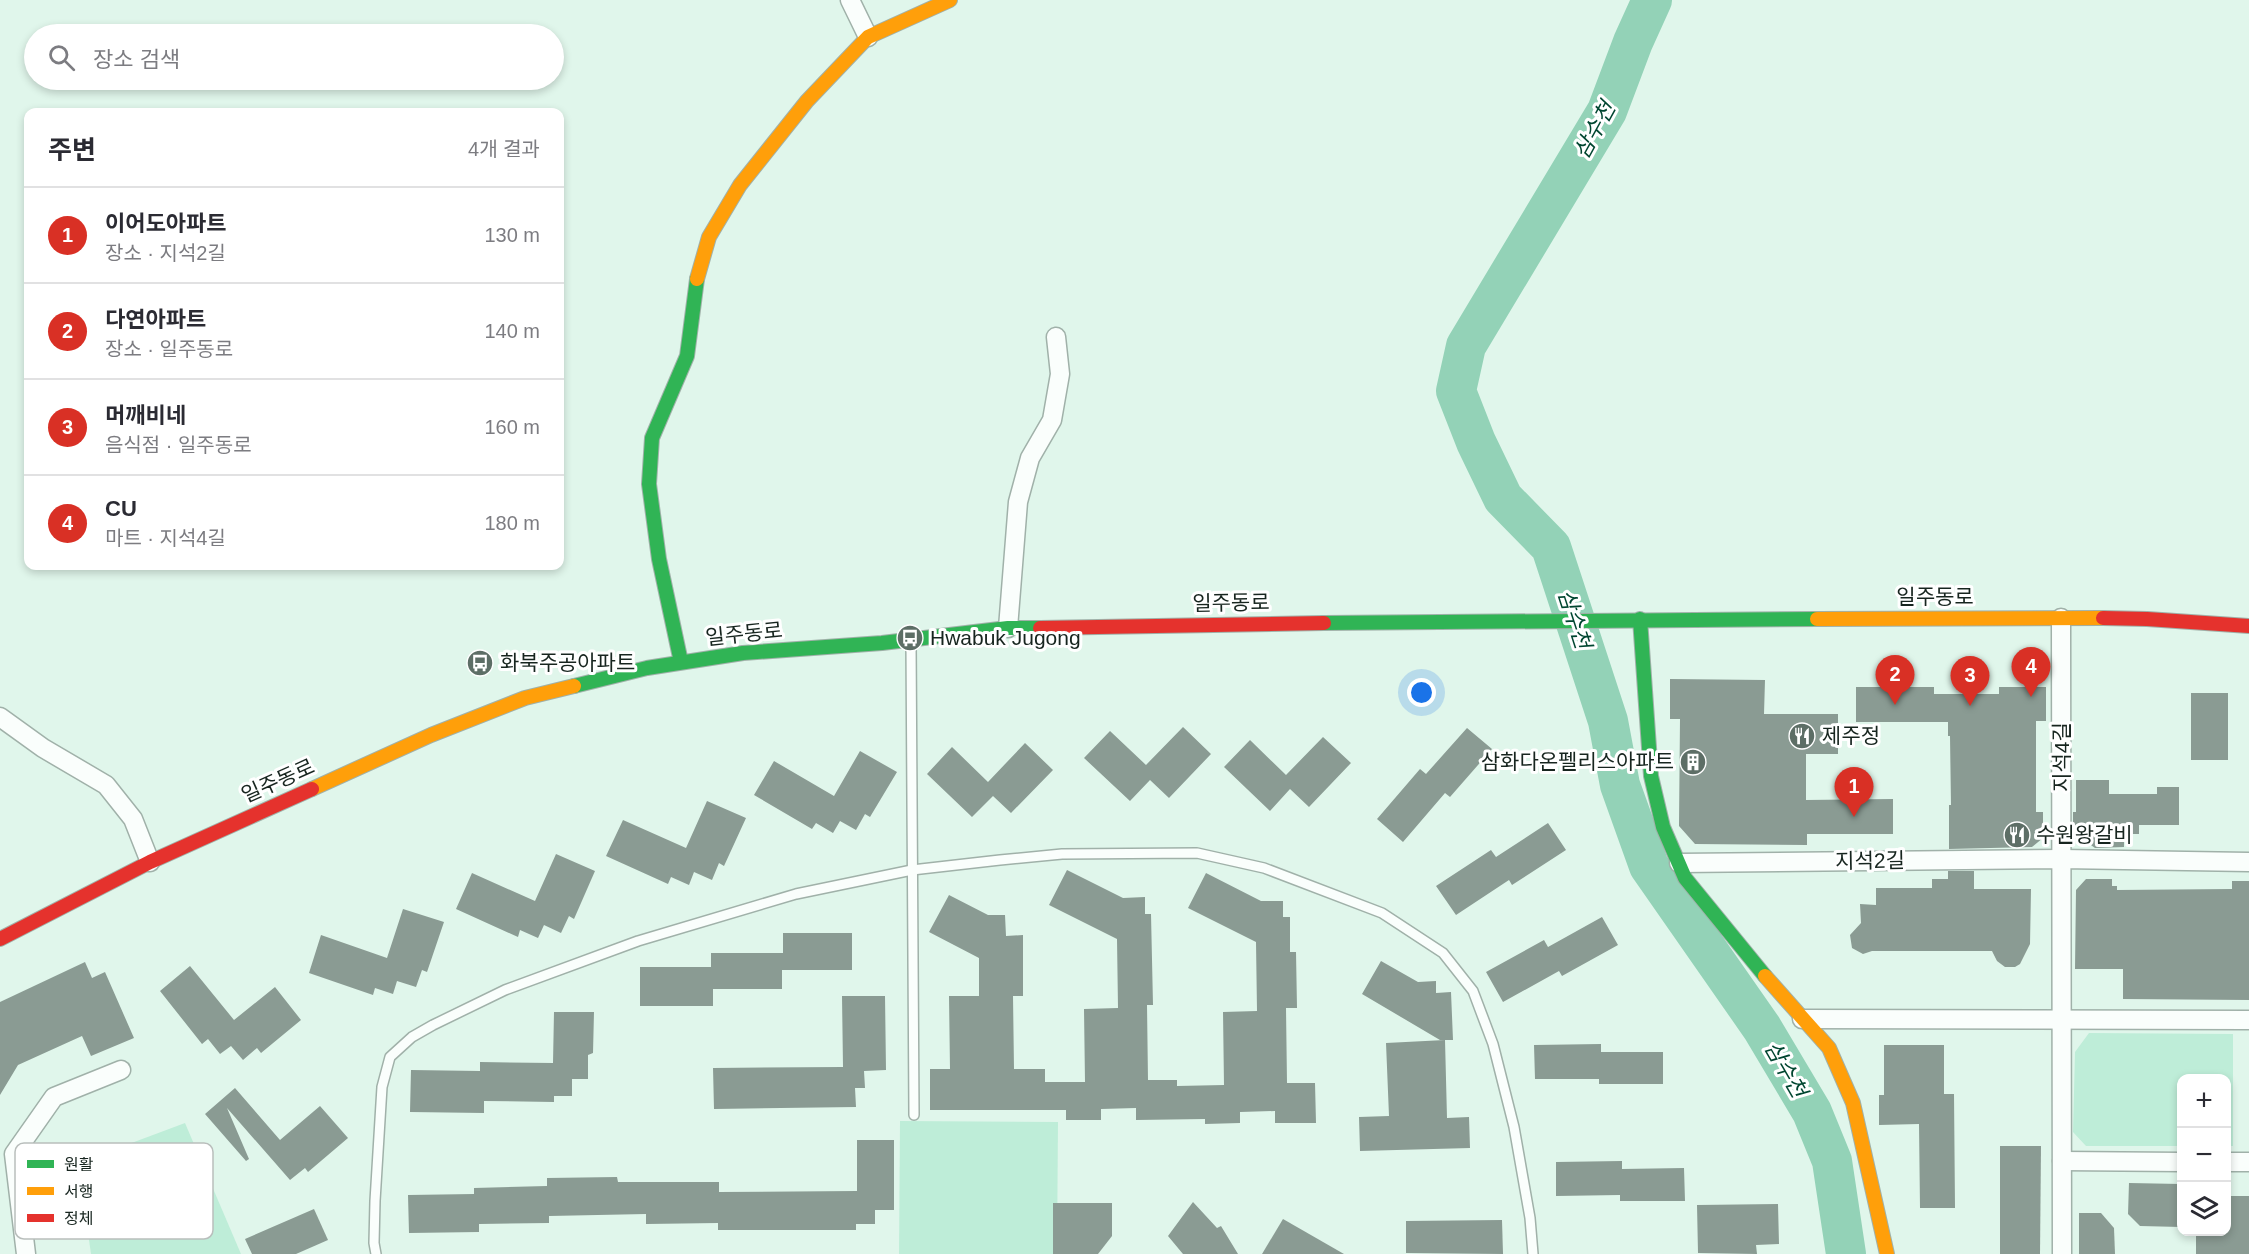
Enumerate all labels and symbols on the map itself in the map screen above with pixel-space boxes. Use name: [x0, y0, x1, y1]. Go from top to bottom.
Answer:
water label: 삼수천: [1569, 95, 1621, 163]
street label: 일주동로: [1896, 585, 1974, 608]
water label: 삼수천: [1553, 586, 1597, 655]
street label: 일주동로: [1192, 590, 1270, 615]
street label: 일주동로: [704, 618, 784, 649]
bus stop icon: Hwabuk Jugong: [895, 623, 925, 653]
place label: Hwabuk Jugong: [930, 626, 1081, 649]
bus stop icon: 화북주공아파트: [465, 648, 495, 678]
pin: 4: [2012, 648, 2050, 697]
place label: 화북주공아파트: [500, 651, 635, 674]
pin: 2: [1876, 656, 1914, 705]
pin: 3: [1950, 656, 1990, 706]
your location: [1407, 678, 1436, 707]
restaurant icon: 제주정: [1787, 721, 1817, 751]
street label: 지석4길: [2050, 722, 2073, 792]
place label: 제주정: [1822, 724, 1880, 747]
building icon: 삼화다온펠리스아파트: [1678, 747, 1708, 777]
place label: 삼화다온펠리스아파트: [1481, 750, 1674, 773]
street label: 일주동로: [238, 754, 318, 807]
pin: 1: [1834, 768, 1874, 817]
restaurant icon: 수원왕갈비: [2002, 820, 2032, 850]
place label: 수원왕갈비: [2036, 823, 2133, 846]
street label: 지석2길: [1835, 848, 1905, 873]
water label: 삼수천: [1760, 1037, 1813, 1104]
legend: [15, 1143, 213, 1239]
text: 원활: [64, 1156, 94, 1173]
text: 서행: [64, 1183, 93, 1200]
text: 정체: [64, 1210, 93, 1227]

